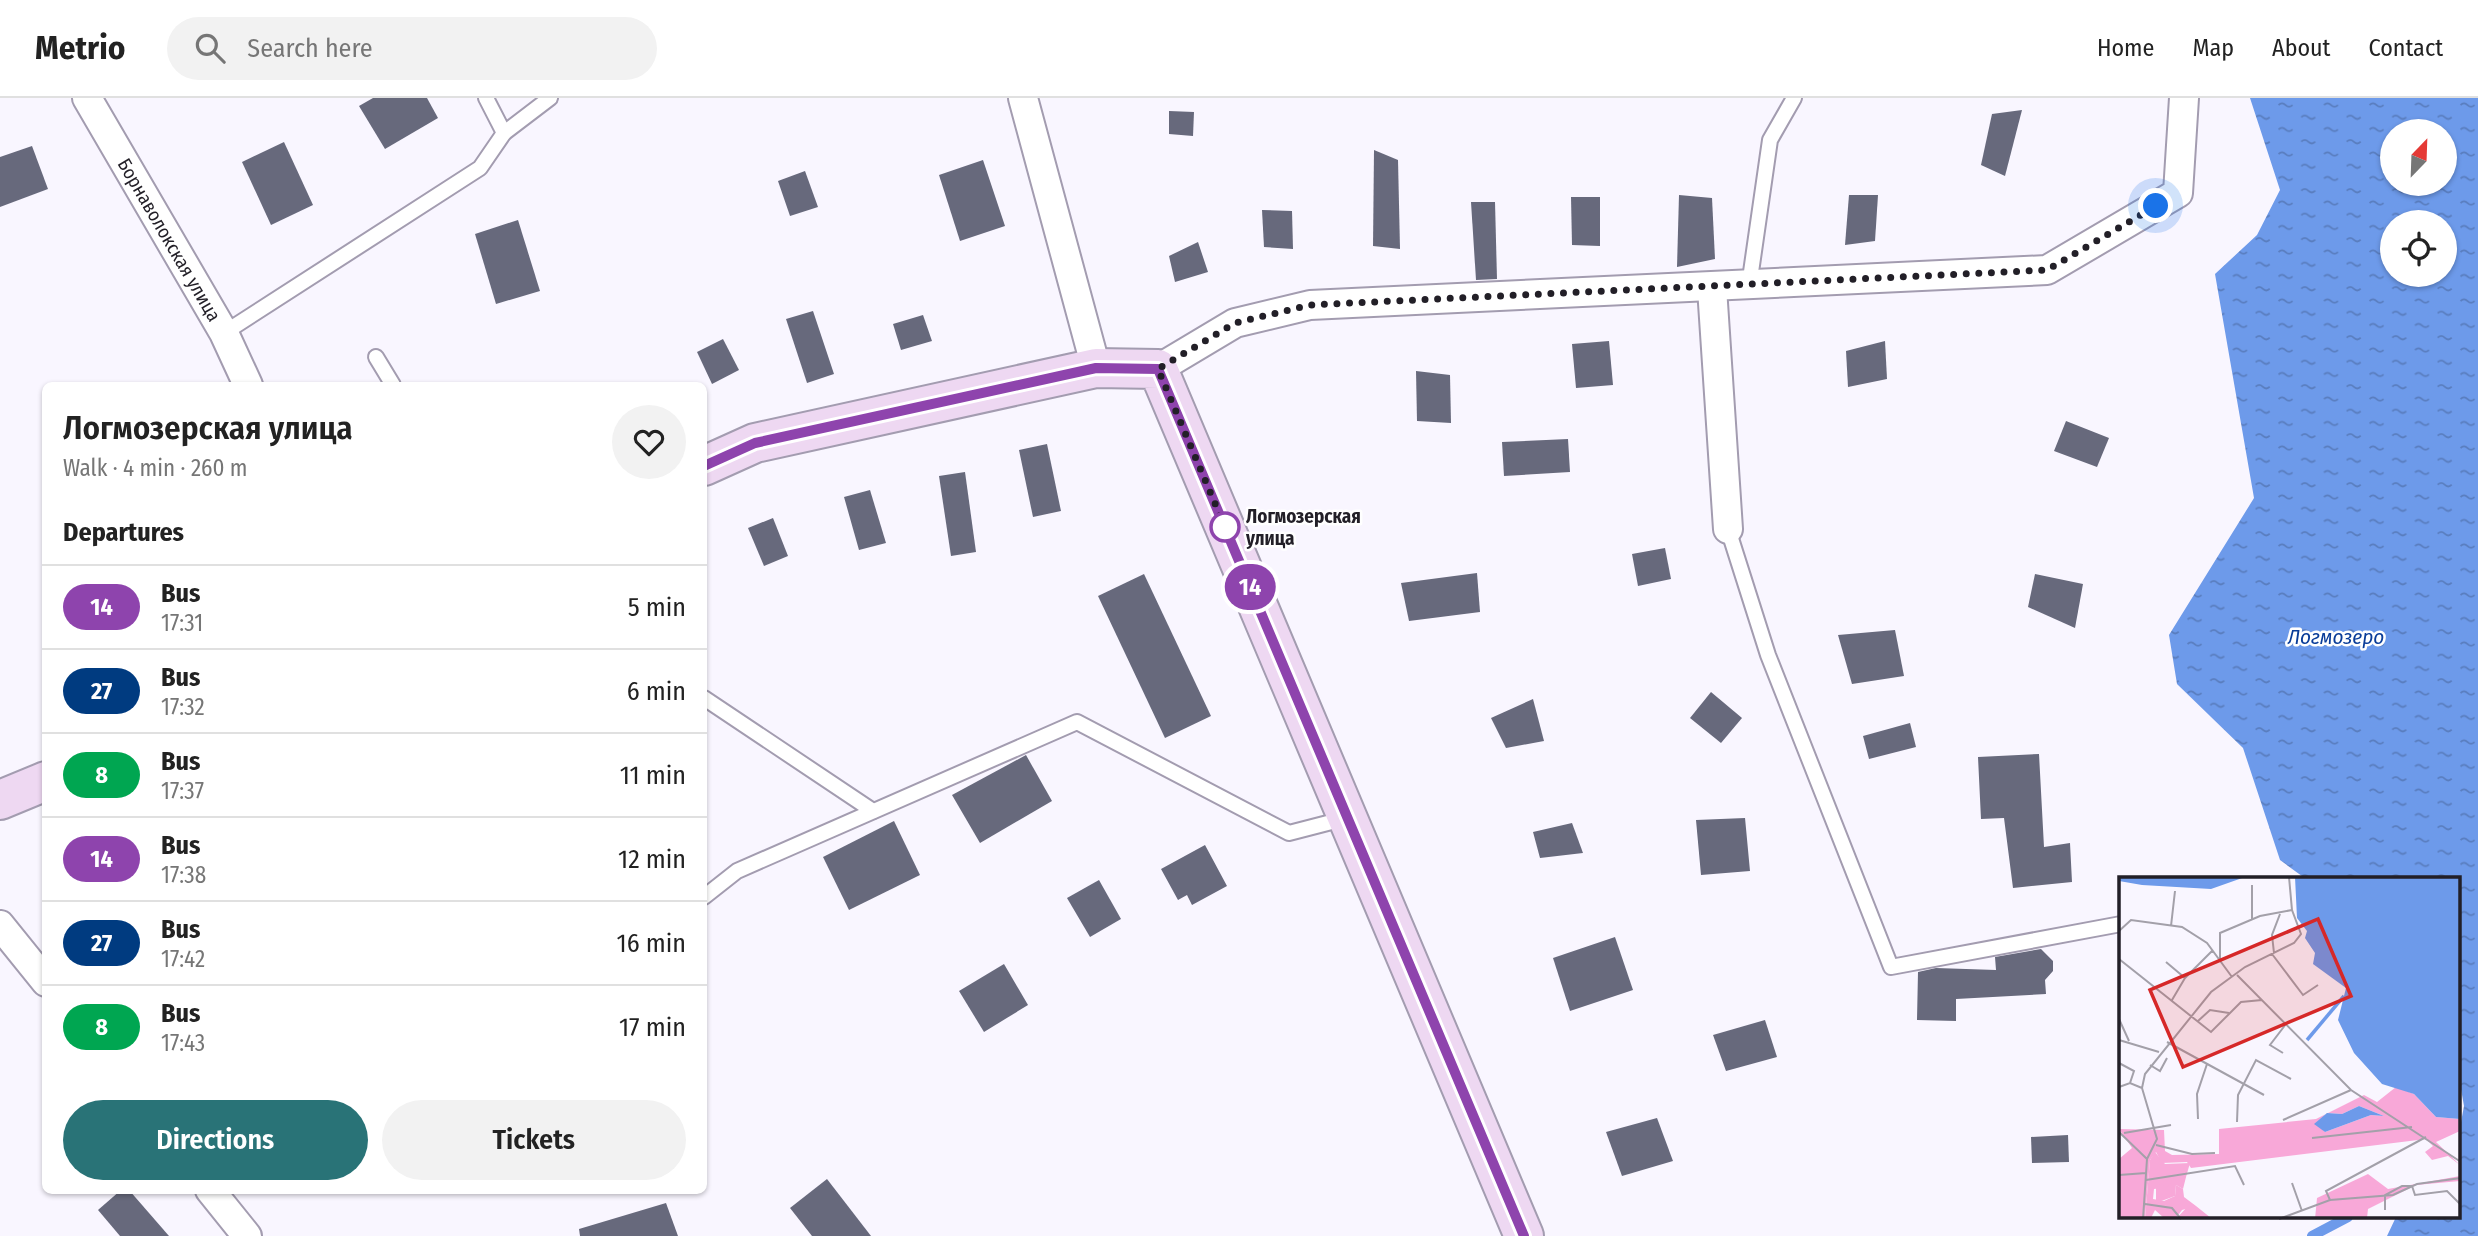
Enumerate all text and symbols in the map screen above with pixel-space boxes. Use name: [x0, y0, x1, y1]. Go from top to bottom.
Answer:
search box: [167, 17, 657, 80]
text: Metrio: [35, 28, 125, 68]
icon: search: [191, 29, 229, 67]
text: Search here: [247, 33, 373, 64]
text: Home: [2097, 34, 2154, 62]
text: Map: [2192, 34, 2234, 62]
text: About: [2272, 34, 2330, 62]
text: Contact: [2368, 34, 2443, 62]
north arrow: [2380, 119, 2457, 196]
map controls: [2380, 119, 2457, 287]
street label: Борнаволокская улица: [113, 154, 226, 326]
your location: [2138, 188, 2173, 223]
button: locate: [2380, 210, 2457, 287]
button: heart: [612, 405, 686, 479]
text: Логмозерская улица: [63, 408, 353, 448]
text: Walk · 4 min · 260 m: [63, 454, 248, 482]
place label: Логмозерская улица: [1245, 505, 1361, 550]
marker: Логмозерская улица: [1210, 512, 1240, 542]
text: Departures: [63, 517, 184, 548]
line badge: 14: [1218, 564, 1282, 610]
text: 14: [1239, 573, 1261, 601]
text: Bus: [161, 578, 200, 609]
text: 5 min: [628, 592, 686, 623]
text: 14: [90, 593, 113, 621]
text: 17:31: [161, 609, 203, 637]
water label: Логмозеро: [2287, 624, 2384, 650]
text: Bus: [161, 662, 200, 693]
text: 6 min: [627, 676, 686, 707]
text: 27: [91, 677, 112, 705]
text: 17:32: [161, 693, 205, 721]
text: Bus: [161, 746, 200, 777]
text: 11 min: [620, 760, 686, 791]
text: 8: [95, 761, 108, 789]
text: 17:37: [161, 777, 204, 805]
text: Bus: [161, 830, 200, 861]
text: 12 min: [618, 844, 686, 875]
text: 14: [90, 845, 113, 873]
text: 17:38: [161, 861, 206, 889]
inset map: [2119, 877, 2460, 1218]
text: Bus: [161, 914, 200, 945]
text: 16 min: [617, 928, 686, 959]
text: 27: [91, 929, 112, 957]
text: 17:42: [161, 945, 205, 973]
text: Bus: [161, 998, 200, 1029]
text: 17 min: [619, 1012, 686, 1043]
text: 8: [95, 1013, 108, 1041]
text: 17:43: [161, 1029, 205, 1057]
button: Directions: [63, 1100, 368, 1180]
button: Tickets: [382, 1100, 686, 1180]

